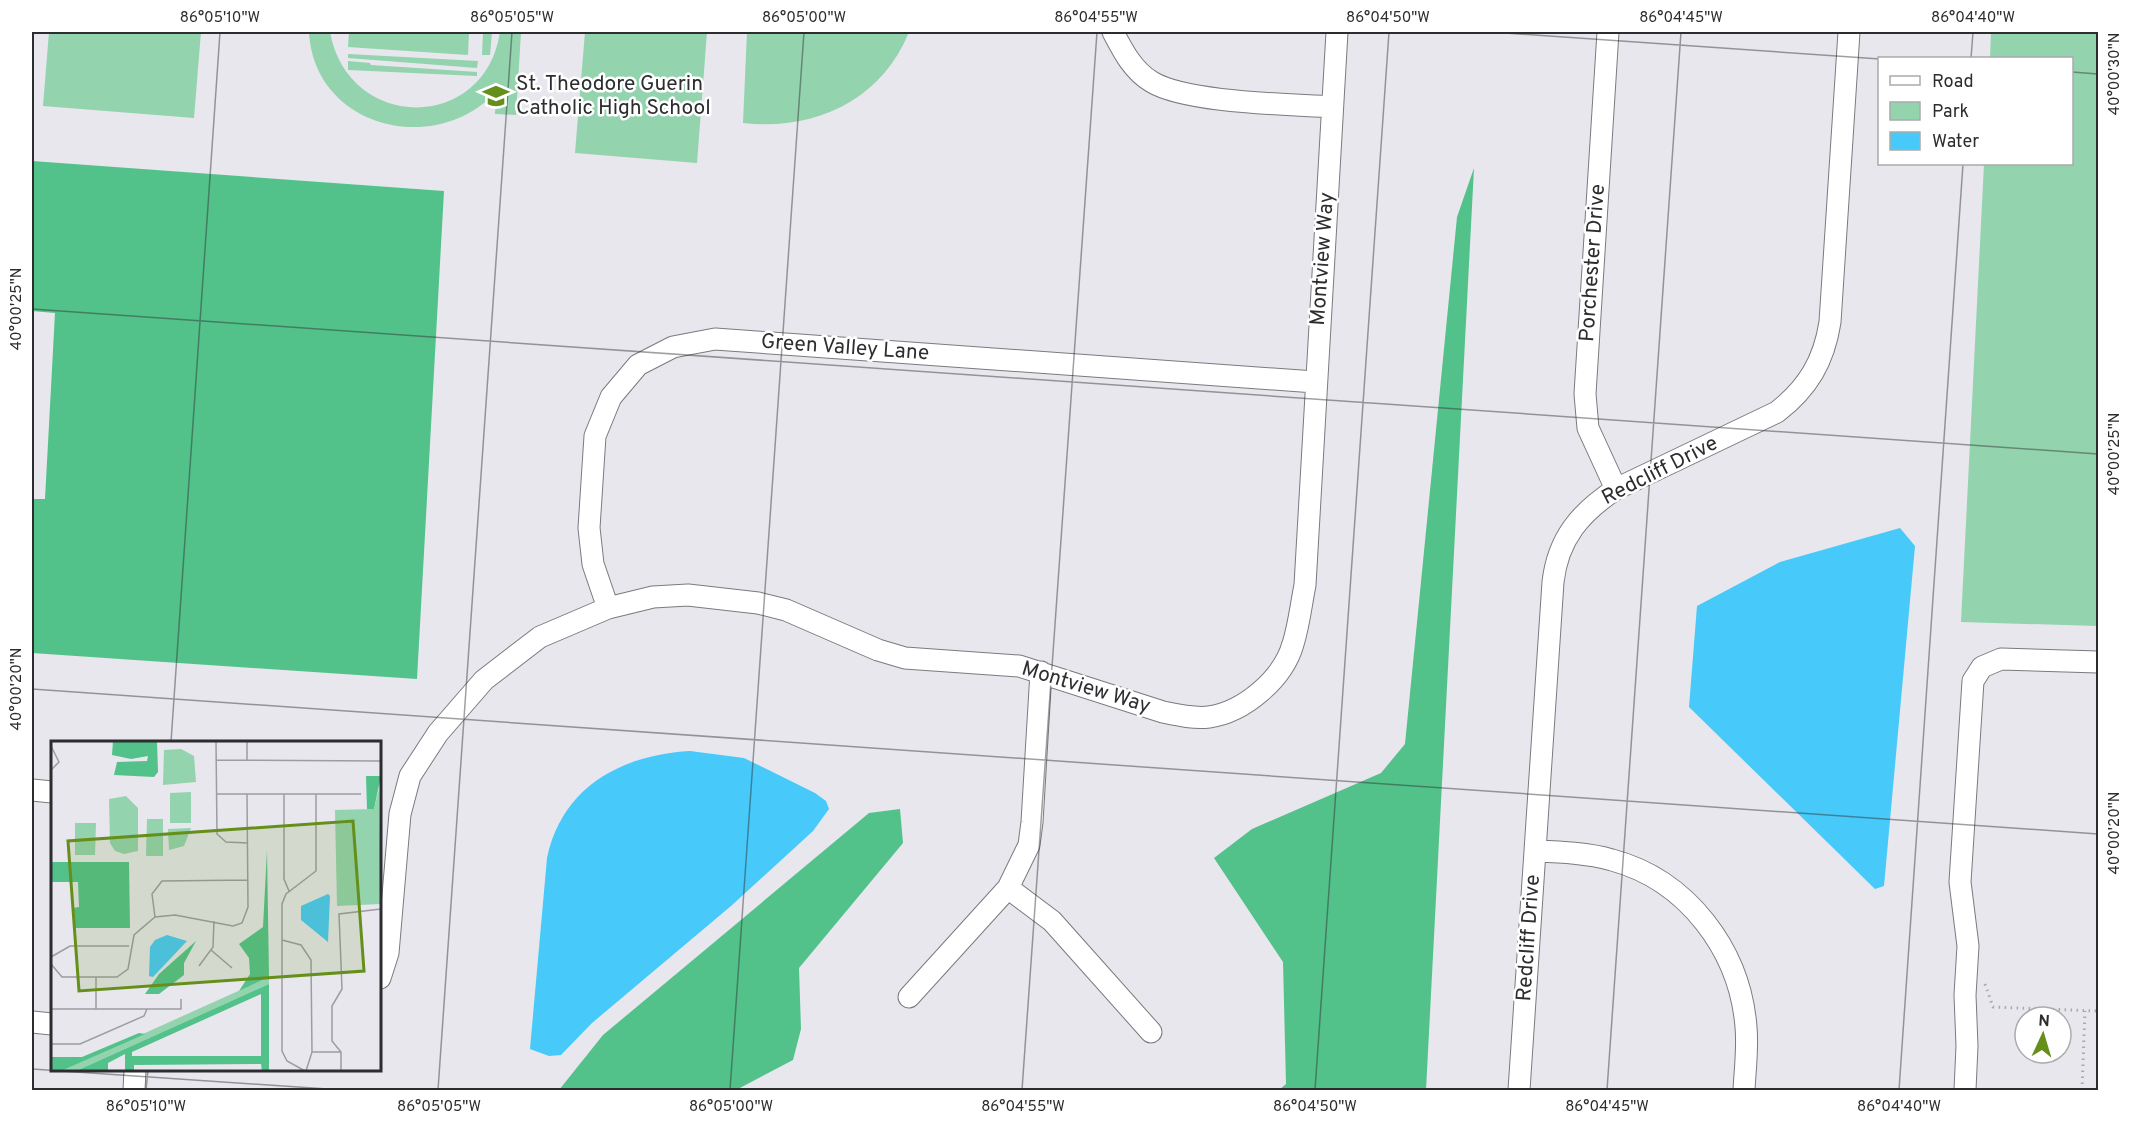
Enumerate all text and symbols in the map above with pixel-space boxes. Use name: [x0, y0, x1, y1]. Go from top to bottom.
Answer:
text: 86°05'10"W: [180, 9, 260, 28]
text: 86°05'05"W: [470, 9, 554, 28]
text: 86°05'00"W: [762, 9, 846, 28]
text: 86°04'55"W: [1054, 9, 1138, 28]
text: 86°04'50"W: [1346, 9, 1430, 28]
text: 86°04'45"W: [1639, 9, 1723, 28]
text: 86°04'40"W: [1931, 9, 2015, 28]
text: 40°00'30"N: [2106, 33, 2125, 115]
legend: [1878, 57, 2073, 165]
place label: St. Theodore Guerin Catholic High School: [516, 71, 711, 122]
text: Road: [1932, 71, 1974, 94]
school or university icon: St. Theodore Guerin Catholic High School: [481, 81, 511, 111]
text: Park: [1932, 101, 1969, 124]
text: Water: [1932, 131, 1979, 154]
street label: Porchester Drive: [1574, 183, 1612, 343]
street label: Montview Way: [1305, 191, 1341, 327]
text: 40°00'25"N: [8, 268, 27, 350]
street label: Green Valley Lane: [760, 329, 930, 367]
text: 40°00'25"N: [2106, 413, 2125, 495]
street label: Redcliff Drive: [1597, 430, 1723, 512]
text: 40°00'20"N: [8, 648, 27, 730]
street label: Montview Way: [1018, 656, 1154, 720]
inset map: [51, 741, 381, 1071]
text: 40°00'20"N: [2106, 792, 2125, 874]
street label: Redcliff Drive: [1511, 874, 1547, 1002]
north arrow: [2013, 1005, 2073, 1065]
text: N: [2037, 1012, 2050, 1032]
text: 86°05'10"W: [106, 1098, 186, 1117]
text: 86°05'05"W: [397, 1098, 481, 1117]
text: 86°05'00"W: [689, 1098, 773, 1117]
text: 86°04'55"W: [981, 1098, 1065, 1117]
text: 86°04'50"W: [1273, 1098, 1357, 1117]
text: 86°04'45"W: [1565, 1098, 1649, 1117]
text: 86°04'40"W: [1857, 1098, 1941, 1117]

